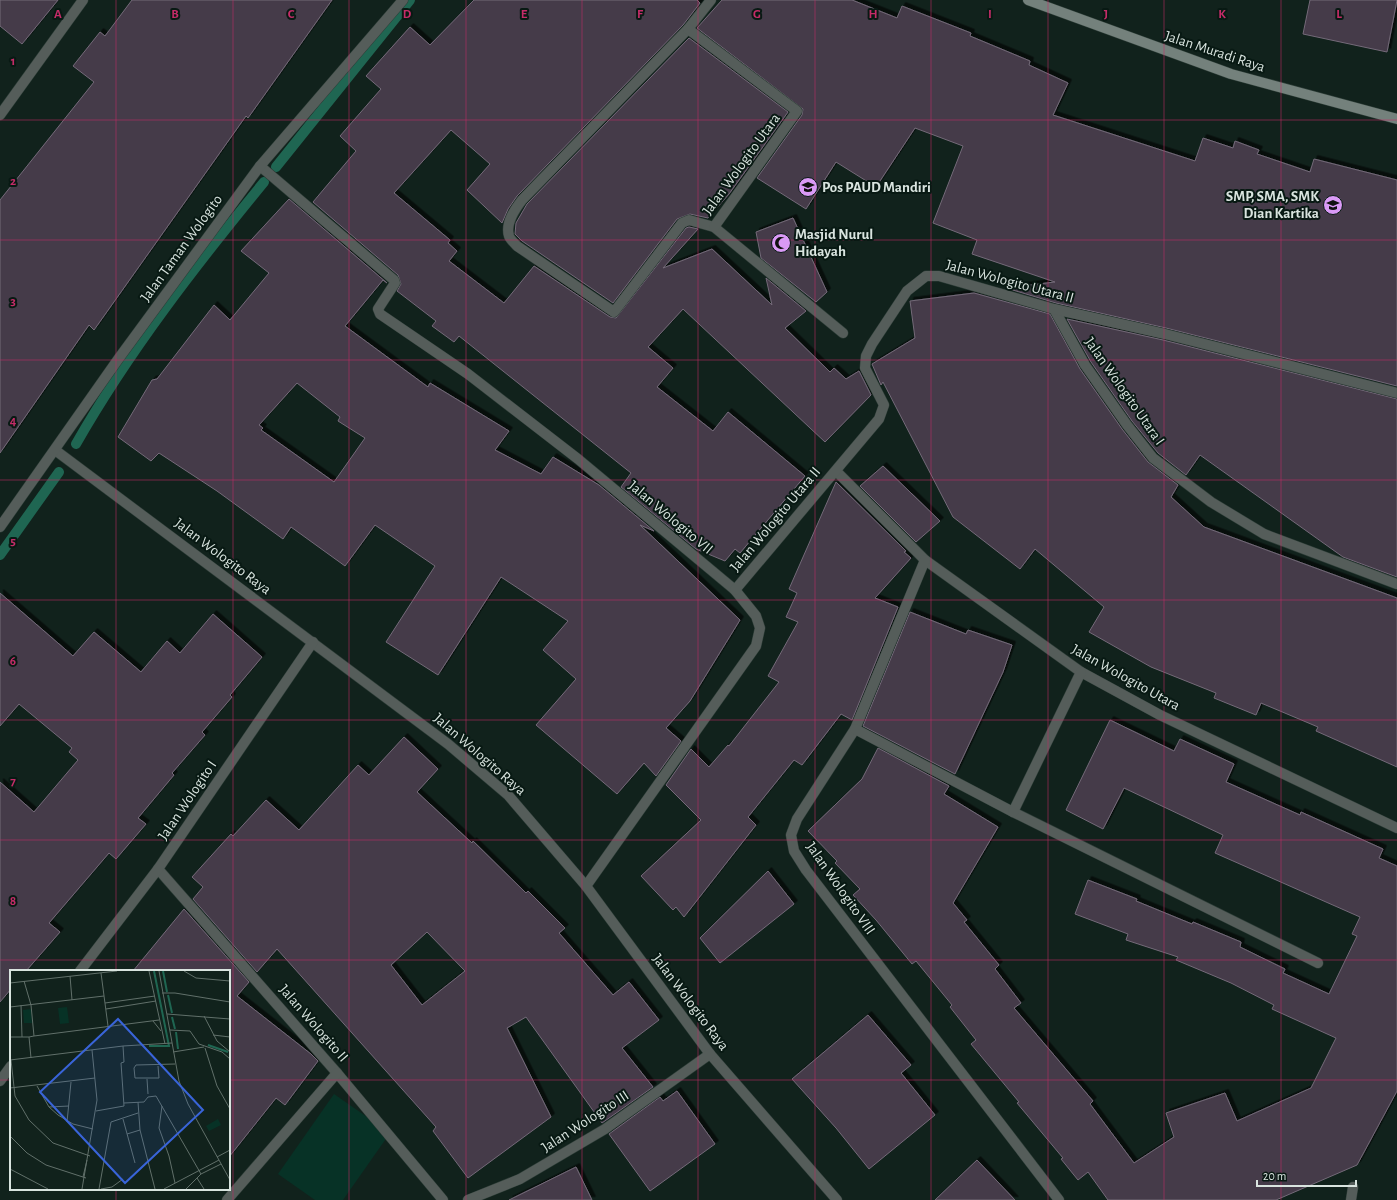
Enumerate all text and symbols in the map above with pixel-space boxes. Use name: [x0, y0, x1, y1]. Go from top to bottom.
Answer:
text: A: [54, 8, 62, 21]
text: B: [171, 8, 179, 21]
text: C: [288, 8, 295, 21]
text: D: [403, 8, 412, 21]
text: E: [521, 8, 528, 21]
text: F: [637, 8, 644, 21]
text: G: [753, 8, 761, 21]
text: H: [868, 8, 878, 21]
text: I: [988, 8, 992, 21]
text: J: [1104, 8, 1108, 21]
text: K: [1218, 8, 1226, 21]
text: L: [1336, 8, 1342, 21]
street label: Jalan Muradi Raya: [1163, 28, 1267, 75]
text: 1: [11, 55, 15, 68]
street label: Jalan Wologito Utara: [700, 111, 783, 218]
text: 2: [10, 175, 16, 188]
school or university icon: Pos PAUD Mandiri: [797, 176, 819, 198]
place label: Pos PAUD Mandiri: [822, 180, 931, 195]
place label: SMP, SMA, SMK Dian Kartika: [1226, 189, 1319, 221]
street label: Jalan Taman Wologito: [138, 192, 225, 305]
school or university icon: SMP, SMA, SMK Dian Kartika: [1322, 194, 1344, 216]
place label: Masjid Nurul Hidayah: [795, 227, 873, 259]
mosque icon: Masjid Nurul Hidayah: [770, 232, 792, 254]
street label: Jalan Wologito Utara II: [944, 257, 1075, 306]
text: 3: [10, 295, 16, 308]
street label: Jalan Wologito Utara I: [1082, 335, 1167, 448]
text: 4: [10, 415, 17, 428]
street label: Jalan Wologito Utara II: [727, 464, 823, 575]
street label: Jalan Wologito VII: [626, 478, 716, 557]
street label: Jalan Wologito Raya: [172, 515, 274, 597]
text: 5: [10, 535, 16, 548]
street label: Jalan Wologito Utara: [1069, 642, 1182, 713]
text: 6: [10, 655, 16, 668]
street label: Jalan Wologito Raya: [431, 711, 529, 798]
street label: Jalan Wologito I: [155, 758, 220, 843]
text: 7: [10, 775, 16, 788]
street label: Jalan Wologito VIII: [803, 839, 878, 937]
text: 8: [10, 895, 16, 908]
street label: Jalan Wologito Raya: [650, 951, 732, 1053]
inset map: [10, 970, 230, 1190]
street label: Jalan Wologito II: [276, 982, 351, 1065]
street label: Jalan Wologito III: [539, 1088, 632, 1155]
scale bar: [1257, 1162, 1356, 1188]
text: 20 m: [1263, 1170, 1286, 1182]

